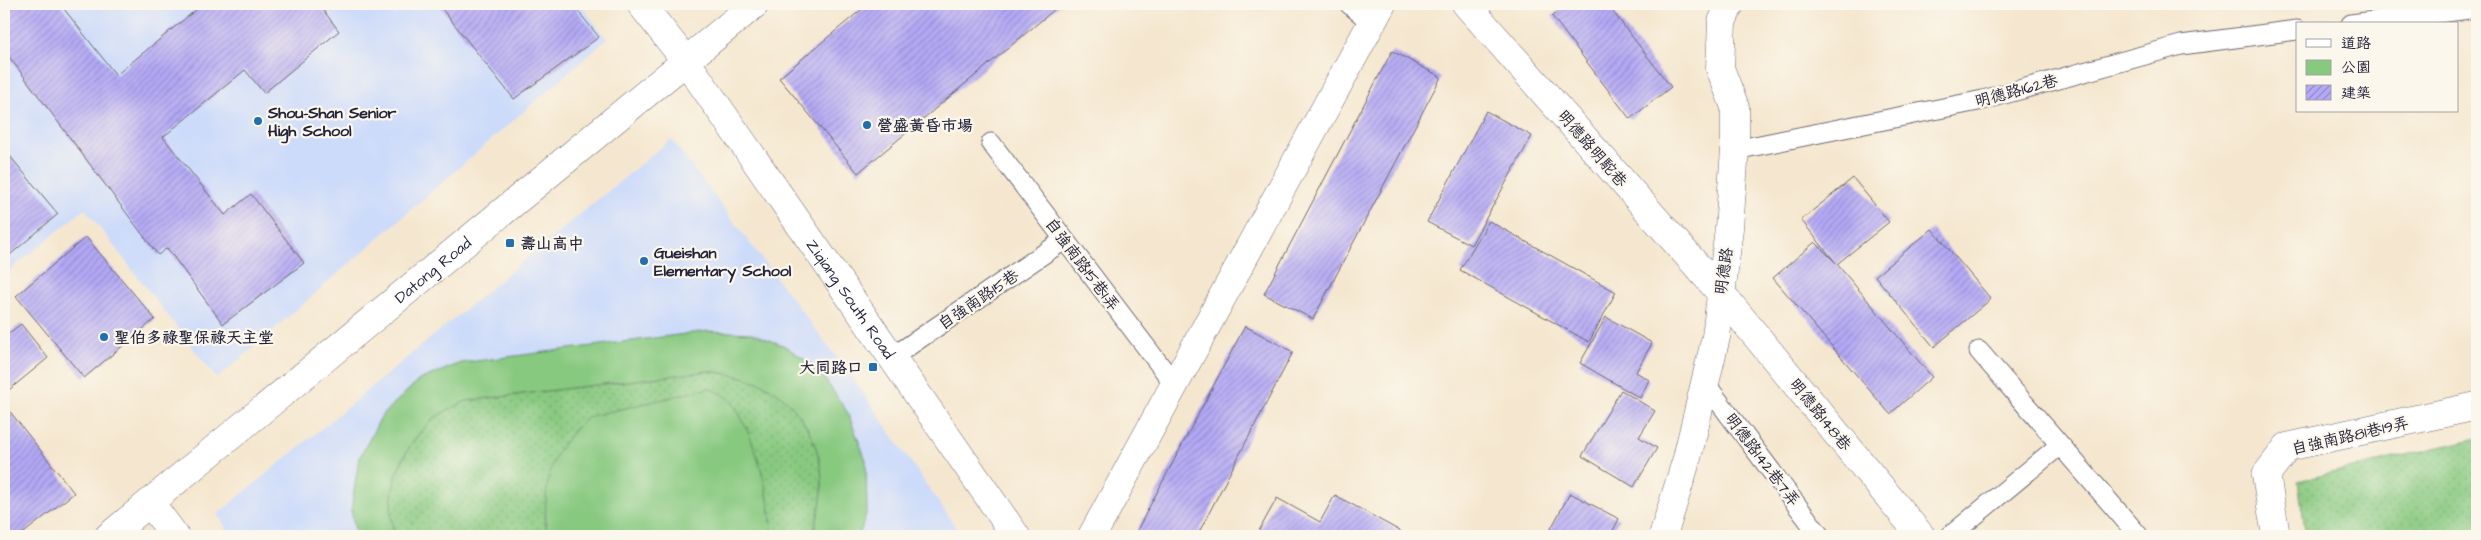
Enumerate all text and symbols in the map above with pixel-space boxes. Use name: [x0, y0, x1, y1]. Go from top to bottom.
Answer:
legend: [2296, 22, 2458, 112]
text: 道路: [2341, 33, 2371, 54]
text: 公園: [2341, 57, 2371, 78]
street label: 明德路162巷: [1972, 69, 2060, 113]
text: 建築: [2341, 83, 2371, 104]
place label: Shou-Shan Senior High School: [267, 102, 396, 144]
street label: 明德路明駝巷: [1552, 105, 1632, 192]
marker: Shou-Shan Senior High School: [252, 115, 264, 127]
place label: 營盛黃昏市場: [877, 115, 973, 137]
marker: 營盛黃昏市場: [861, 119, 873, 131]
street label: 自強南路15巷1弄: [1040, 213, 1125, 316]
street label: Datong Road: [390, 232, 476, 309]
place label: 壽山高中: [520, 233, 584, 255]
street label: Ziqiang South Road: [801, 235, 900, 364]
marker: 壽山高中: [504, 237, 516, 249]
place label: Gueishan Elementary School: [654, 242, 792, 283]
street label: 明德路: [1710, 246, 1738, 296]
marker: Gueishan Elementary School: [638, 255, 650, 267]
street label: 自強南路15巷: [934, 265, 1023, 335]
place label: 聖伯多祿聖保祿天主堂: [114, 327, 274, 349]
marker: 聖伯多祿聖保祿天主堂: [98, 331, 110, 343]
place label: 大同路口: [799, 357, 863, 379]
marker: 大同路口: [867, 361, 879, 373]
street label: 明德路148巷: [1784, 374, 1856, 455]
street label: 明德路142巷7弄: [1720, 408, 1805, 511]
street label: 自強南路81巷19弄: [2289, 412, 2411, 460]

